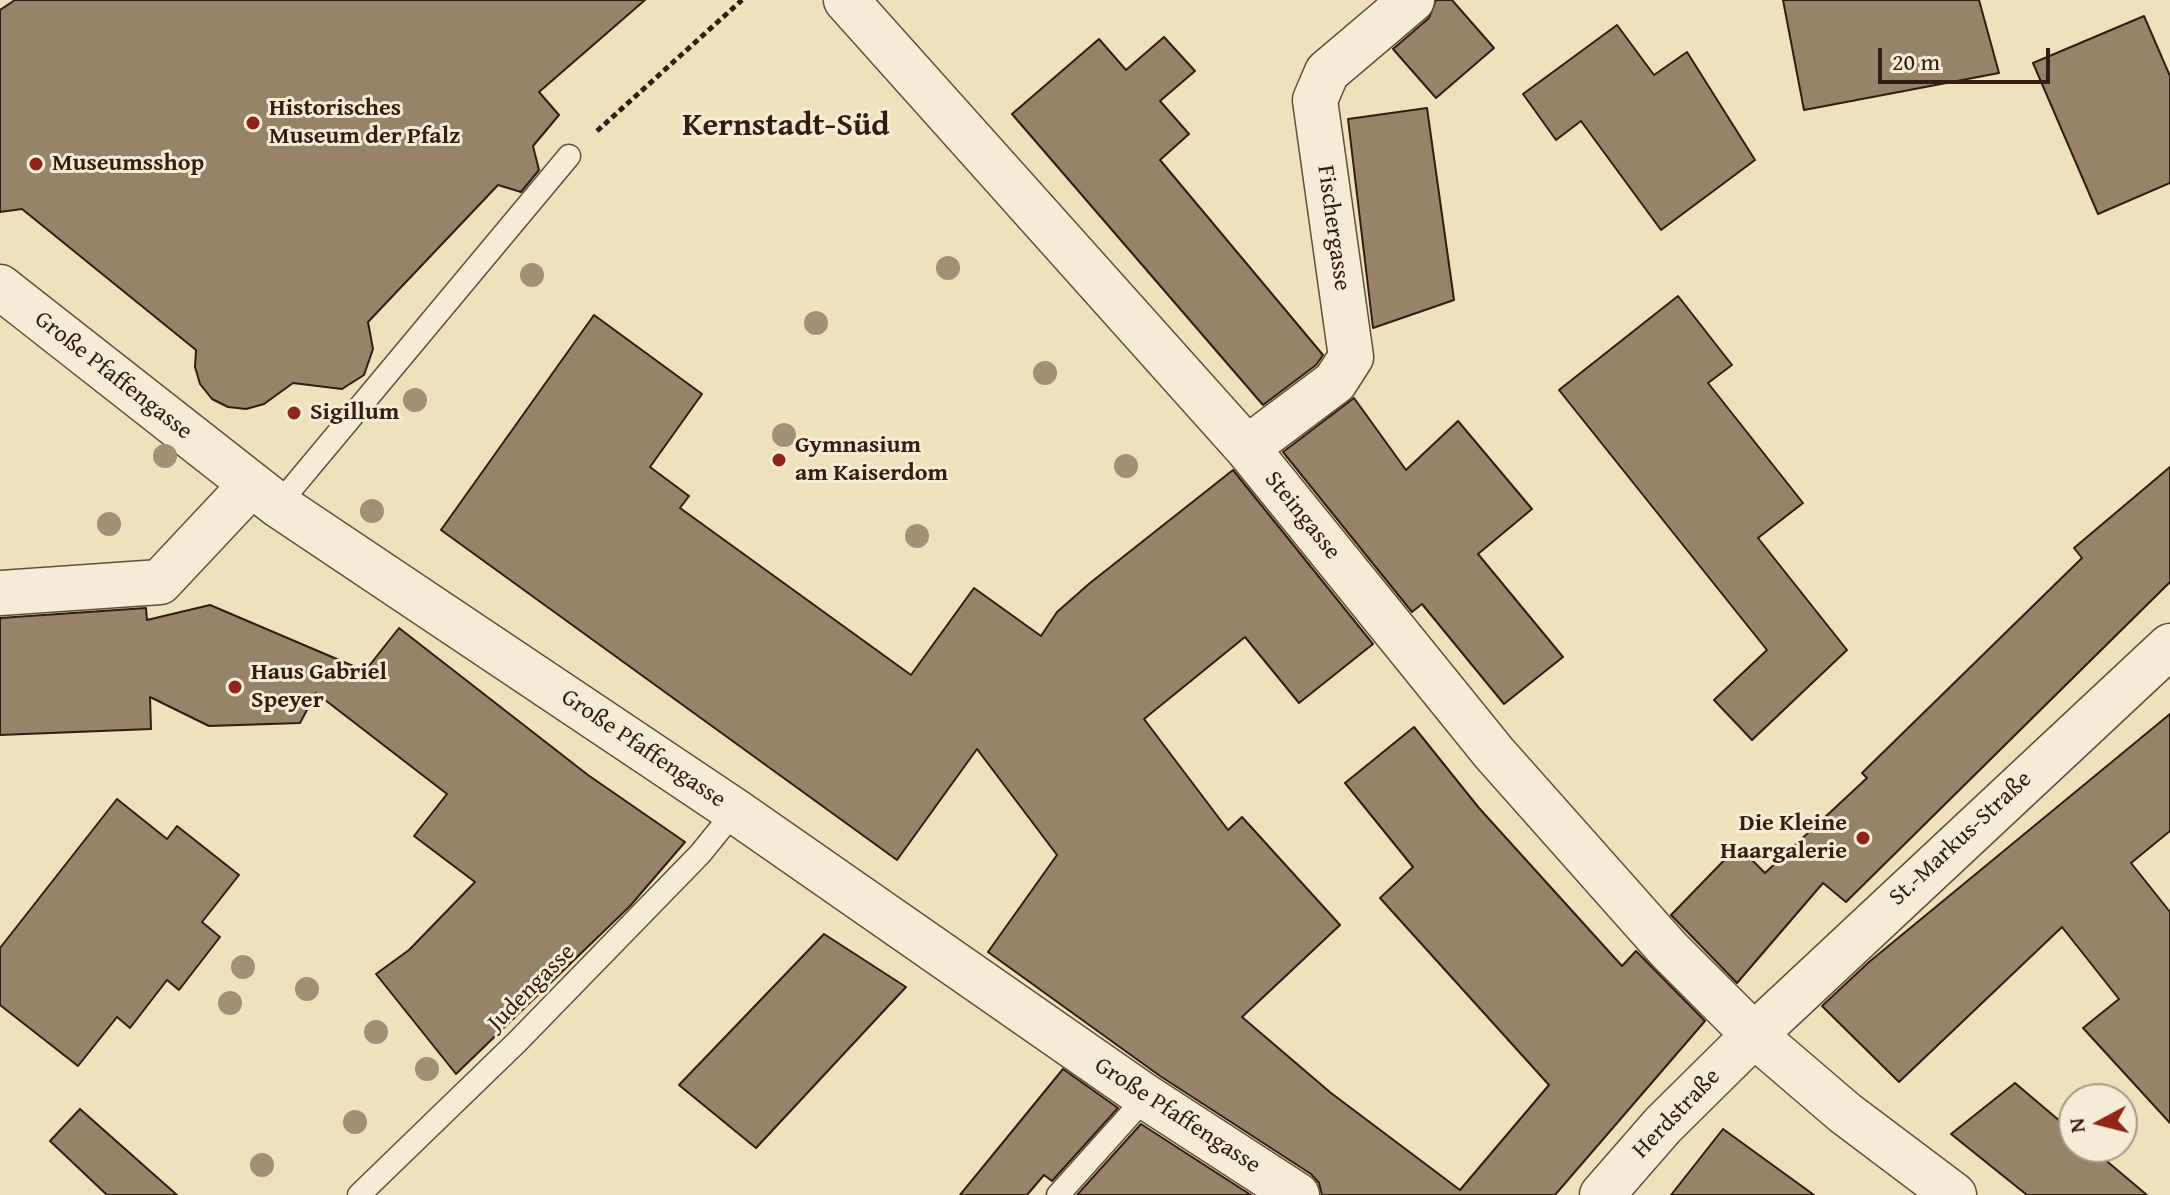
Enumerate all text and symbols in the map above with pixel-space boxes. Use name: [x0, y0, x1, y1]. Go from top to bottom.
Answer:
scale bar: [1882, 32, 2054, 82]
text: 20 m: [1892, 44, 1940, 79]
place label: Historisches Museum der Pfalz: [269, 95, 461, 151]
district label: Kernstadt-Süd: [682, 108, 890, 146]
marker: Historisches Museum der Pfalz: [244, 114, 262, 132]
place label: Museumsshop: [52, 150, 204, 178]
marker: Museumsshop: [27, 155, 45, 173]
street label: Fischergasse: [1310, 163, 1356, 293]
street label: Große Pfaffengasse: [28, 305, 198, 447]
place label: Sigillum: [310, 399, 399, 427]
marker: Sigillum: [285, 404, 303, 422]
place label: Gymnasium am Kaiserdom: [795, 432, 948, 488]
marker: Gymnasium am Kaiserdom: [770, 451, 788, 469]
street label: Steingasse: [1258, 466, 1346, 566]
place label: Haus Gabriel Speyer: [251, 659, 387, 715]
marker: Haus Gabriel Speyer: [226, 678, 244, 696]
street label: Große Pfaffengasse: [555, 683, 731, 815]
street label: St.-Markus-Straße: [1884, 766, 2038, 912]
place label: Die Kleine Haargalerie: [1720, 810, 1847, 866]
marker: Die Kleine Haargalerie: [1854, 829, 1872, 847]
street label: Judengasse: [482, 938, 582, 1038]
street label: Große Pfaffengasse: [1089, 1052, 1265, 1180]
street label: Herdstraße: [1627, 1063, 1727, 1165]
north arrow: [2058, 1083, 2138, 1163]
text: N: [2059, 1116, 2093, 1135]

